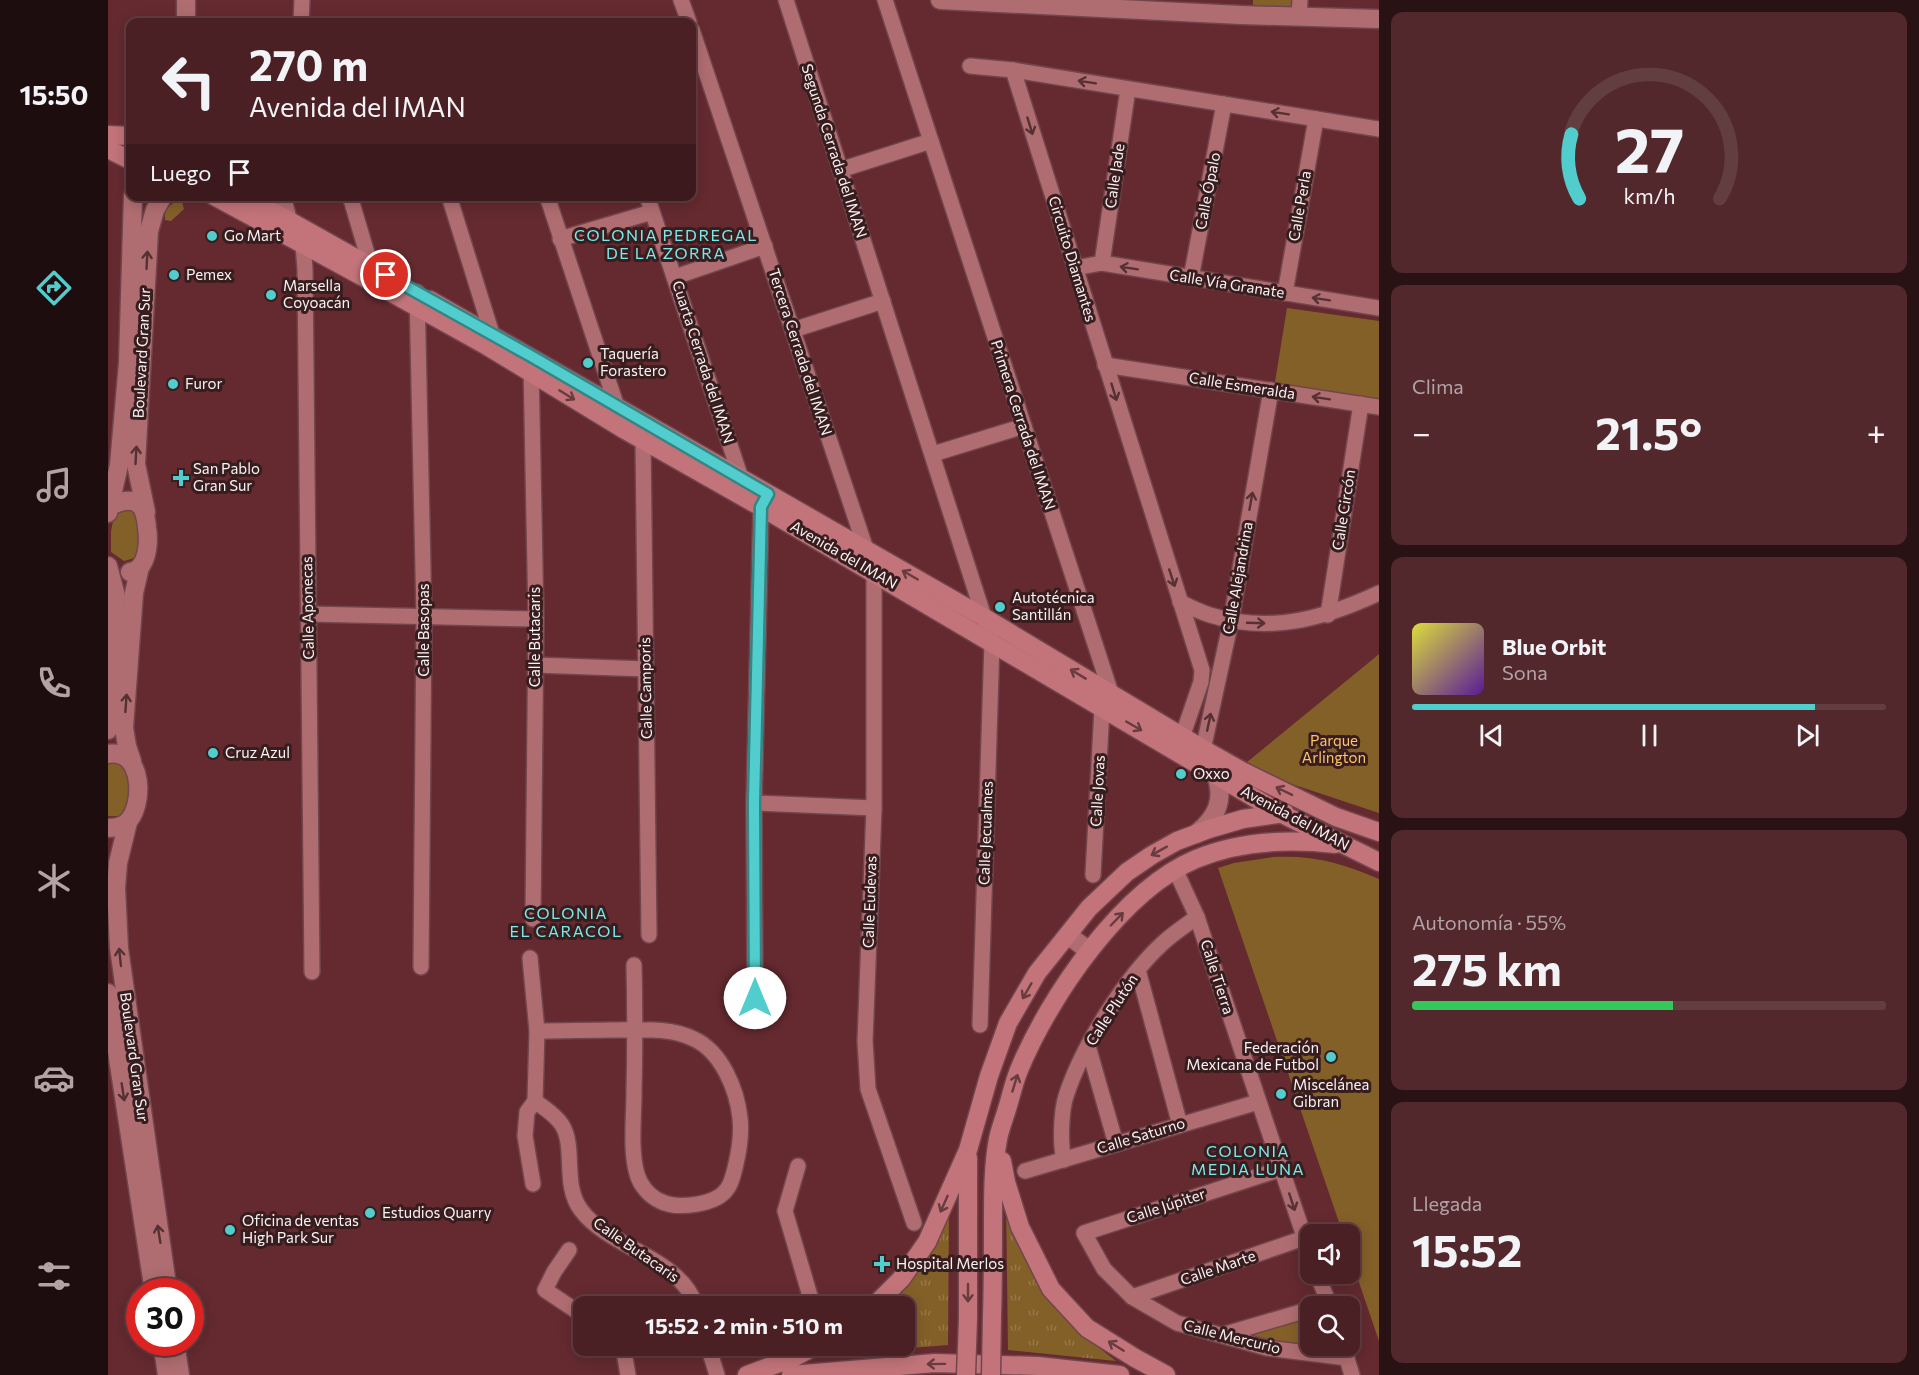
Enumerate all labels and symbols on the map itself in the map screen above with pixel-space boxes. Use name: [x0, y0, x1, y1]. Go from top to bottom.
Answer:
street label: Segunda Cerrada del IMAN: [798, 61, 872, 240]
one-way arrow: [1078, 76, 1098, 87]
one-way arrow: [1270, 107, 1290, 118]
one-way arrow: [1025, 116, 1036, 135]
street label: Calle Jade: [1101, 142, 1127, 209]
street label: Calle Ópalo: [1190, 150, 1223, 231]
street label: Calle Perla: [1284, 169, 1314, 242]
street label: Circuito Diamantes: [1045, 194, 1101, 324]
district label: COLONIA PEDREGAL DE LA ZORRA: [574, 225, 758, 262]
place label: Go Mart: [224, 226, 281, 244]
marker: Go Mart: [205, 229, 219, 243]
pin: [360, 249, 411, 300]
one-way arrow: [142, 251, 153, 271]
one-way arrow: [1119, 262, 1139, 273]
place label: Pemex: [186, 265, 232, 283]
street label: Calle Vía Granate: [1168, 265, 1286, 301]
street label: Tercera Cerrada del IMAN: [765, 266, 837, 438]
marker: Pemex: [167, 268, 181, 282]
place label: Marsella Coyoacán: [283, 276, 350, 311]
street label: Cuarta Cerrada del IMAN: [669, 278, 739, 445]
street label: Boulevard Gran Sur: [129, 287, 153, 419]
marker: Marsella Coyoacán: [264, 288, 278, 302]
one-way arrow: [1312, 293, 1332, 304]
street label: Primera Cerrada del IMAN: [988, 337, 1060, 512]
place label: Taquería Forastero: [600, 344, 666, 379]
marker: Taquería Forastero: [581, 356, 595, 370]
street label: Calle Esmeralda: [1188, 368, 1297, 402]
place label: Furor: [185, 374, 222, 392]
marker: Furor: [166, 377, 180, 391]
one-way arrow: [1109, 382, 1120, 401]
one-way arrow: [558, 389, 575, 401]
one-way arrow: [1312, 392, 1332, 403]
one-way arrow: [131, 445, 142, 465]
place label: San Pablo Gran Sur: [193, 459, 260, 494]
street label: Calle Circón: [1328, 468, 1358, 551]
marker: San Pablo Gran Sur: [174, 471, 188, 485]
one-way arrow: [1246, 492, 1257, 512]
street label: Avenida del IMAN: [788, 516, 901, 592]
street label: Calle Alejandrina: [1218, 520, 1256, 635]
street label: Calle Aponecas: [297, 556, 317, 660]
one-way arrow: [1168, 568, 1179, 587]
one-way arrow: [902, 569, 919, 581]
street label: Calle Basopas: [414, 583, 432, 677]
street label: Calle Butacaris: [525, 587, 543, 687]
place label: Autotécnica Santillán: [1012, 588, 1095, 623]
marker: Autotécnica Santillán: [993, 600, 1007, 614]
one-way arrow: [1245, 618, 1265, 629]
street label: Calle Camporis: [635, 637, 655, 739]
one-way arrow: [1070, 668, 1087, 680]
one-way arrow: [121, 694, 132, 714]
one-way arrow: [1204, 713, 1215, 732]
one-way arrow: [1125, 720, 1142, 732]
park label: Parque Arlington: [1302, 731, 1366, 766]
place label: Cruz Azul: [225, 743, 290, 761]
marker: Cruz Azul: [206, 746, 220, 760]
street label: Calle Jovas: [1086, 754, 1108, 827]
place label: Oxxo: [1193, 764, 1230, 782]
marker: Oxxo: [1174, 767, 1188, 781]
street label: Calle Jecualmes: [974, 780, 996, 885]
street label: Avenida del IMAN: [1238, 781, 1353, 853]
one-way arrow: [1275, 785, 1293, 797]
one-way arrow: [1151, 845, 1168, 857]
street label: Calle Eudevas: [858, 855, 880, 948]
district label: COLONIA EL CARACOL: [509, 903, 623, 940]
one-way arrow: [1110, 911, 1124, 926]
street label: Calle Tierra: [1197, 937, 1238, 1016]
one-way arrow: [114, 948, 125, 968]
position arrow: [723, 966, 787, 1030]
street label: Calle Plutón: [1081, 970, 1141, 1049]
one-way arrow: [1020, 983, 1032, 1000]
street label: Boulevard Gran Sur: [117, 991, 153, 1123]
place label: Federación Mexicana de Futbol: [1186, 1038, 1319, 1073]
marker: Federación Mexicana de Futbol: [1324, 1050, 1338, 1064]
one-way arrow: [1010, 1074, 1021, 1093]
place label: Miscelánea Gibran: [1293, 1075, 1369, 1110]
one-way arrow: [117, 1082, 128, 1102]
marker: Miscelánea Gibran: [1274, 1087, 1288, 1101]
street label: Calle Saturno: [1094, 1113, 1187, 1157]
district label: COLONIA MEDIA LUNA: [1191, 1141, 1305, 1178]
street label: Calle Júpiter: [1124, 1184, 1207, 1226]
one-way arrow: [1287, 1192, 1298, 1211]
one-way arrow: [938, 1194, 950, 1212]
place label: Estudios Quarry: [382, 1203, 492, 1221]
marker: Estudios Quarry: [363, 1206, 377, 1220]
place label: Oficina de ventas High Park Sur: [242, 1211, 359, 1246]
street label: Calle Butacaris: [590, 1213, 683, 1285]
marker: Oficina de ventas High Park Sur: [223, 1223, 237, 1237]
one-way arrow: [154, 1224, 165, 1244]
street label: Calle Marte: [1178, 1246, 1258, 1288]
place label: Hospital Merlos: [896, 1254, 1004, 1272]
marker: Hospital Merlos: [873, 1255, 891, 1273]
speed limit sign: 30: [126, 1278, 204, 1356]
one-way arrow: [962, 1282, 974, 1302]
street label: Calle Mercurio: [1182, 1315, 1283, 1357]
one-way arrow: [1108, 1339, 1125, 1351]
one-way arrow: [926, 1358, 946, 1370]

